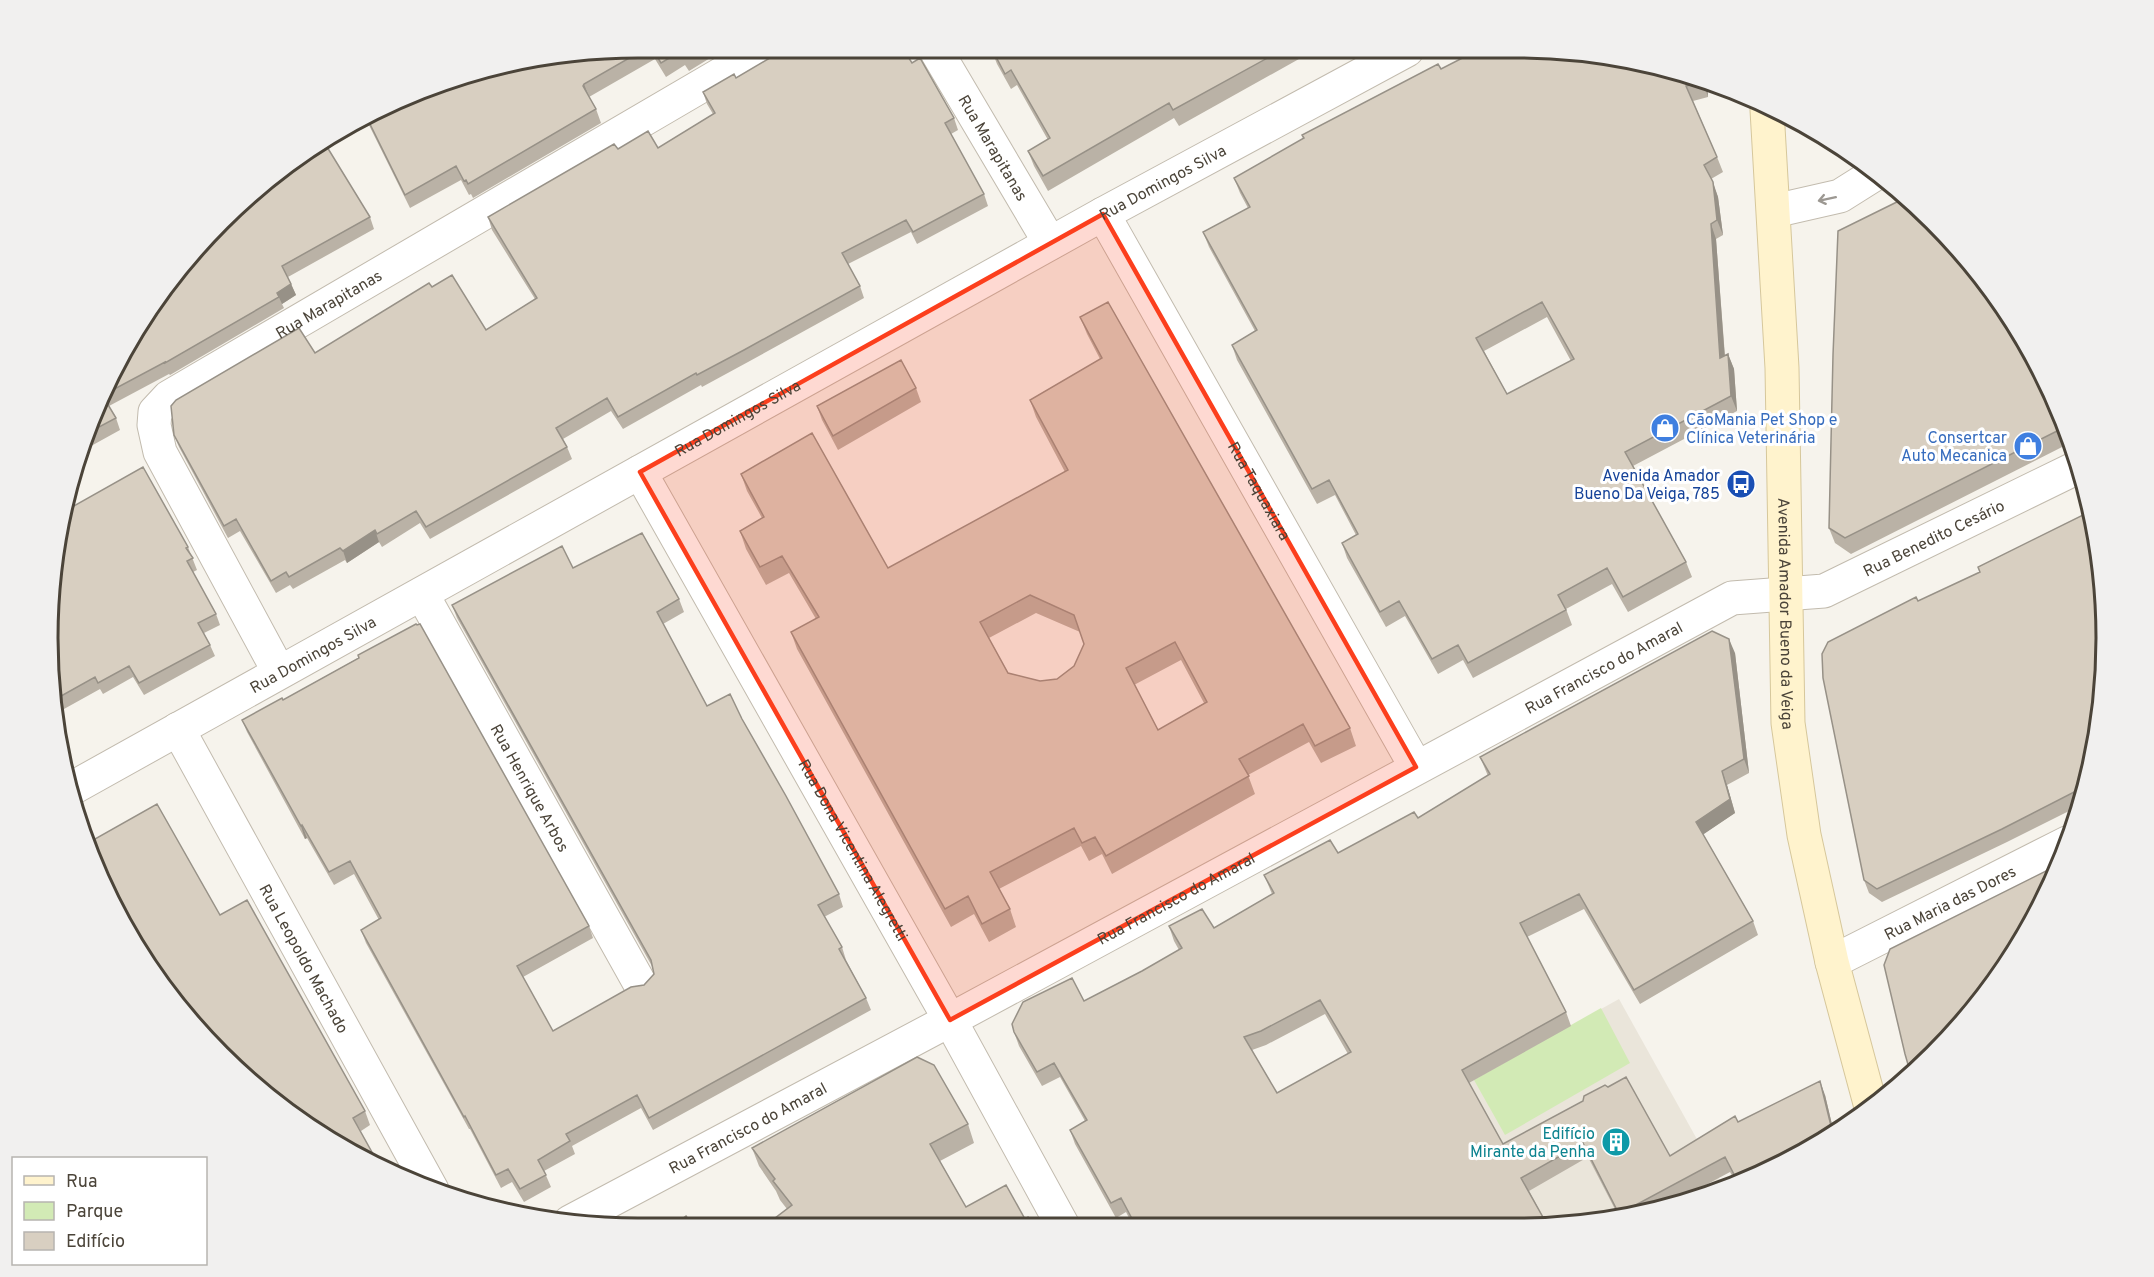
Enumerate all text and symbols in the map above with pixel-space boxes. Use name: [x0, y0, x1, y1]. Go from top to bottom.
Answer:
street label: Rua Marapitanas: [953, 92, 1031, 205]
street label: Rua Domingos Silva: [1096, 141, 1230, 226]
one-way arrow: [1818, 194, 1838, 205]
street label: Rua Marapitanas: [273, 267, 386, 344]
street label: Rua Domingos Silva: [672, 376, 805, 463]
place label: CãoMania Pet Shop e Clínica Veterinária: [1686, 411, 1837, 449]
shop icon: CãoMania Pet Shop e Clínica Veterinária: [1649, 412, 1681, 444]
place label: Consertcar Auto Mecanica: [1901, 429, 2007, 467]
shop icon: Consertcar Auto Mecanica: [2012, 430, 2044, 462]
street label: Rua Taquaxiara: [1222, 439, 1294, 545]
place label: Avenida Amador Bueno Da Veiga, 785: [1574, 467, 1720, 505]
bus stop icon: Avenida Amador Bueno Da Veiga, 785: [1725, 468, 1757, 500]
street label: Rua Benedito Cesário: [1860, 496, 2008, 582]
street label: Avenida Amador Bueno da Veiga: [1772, 498, 1797, 731]
street label: Rua Domingos Silva: [247, 613, 380, 699]
street label: Rua Francisco do Amaral: [1522, 618, 1687, 720]
street label: Rua Henrique Arbos: [485, 721, 572, 856]
street label: Rua Dona Vicentina Alegretti: [793, 756, 911, 945]
street label: Rua Francisco do Amaral: [1094, 849, 1259, 951]
street label: Rua Maria das Dores: [1881, 862, 2020, 946]
street label: Rua Leopoldo Machado: [254, 881, 352, 1038]
street label: Rua Francisco do Amaral: [666, 1079, 831, 1180]
place label: Edifício Mirante da Penha: [1470, 1125, 1595, 1163]
building icon: Edifício Mirante da Penha: [1600, 1126, 1632, 1158]
legend: [12, 1157, 207, 1265]
text: Rua: [66, 1171, 97, 1194]
text: Parque: [66, 1201, 123, 1224]
text: Edifício: [66, 1231, 125, 1254]

